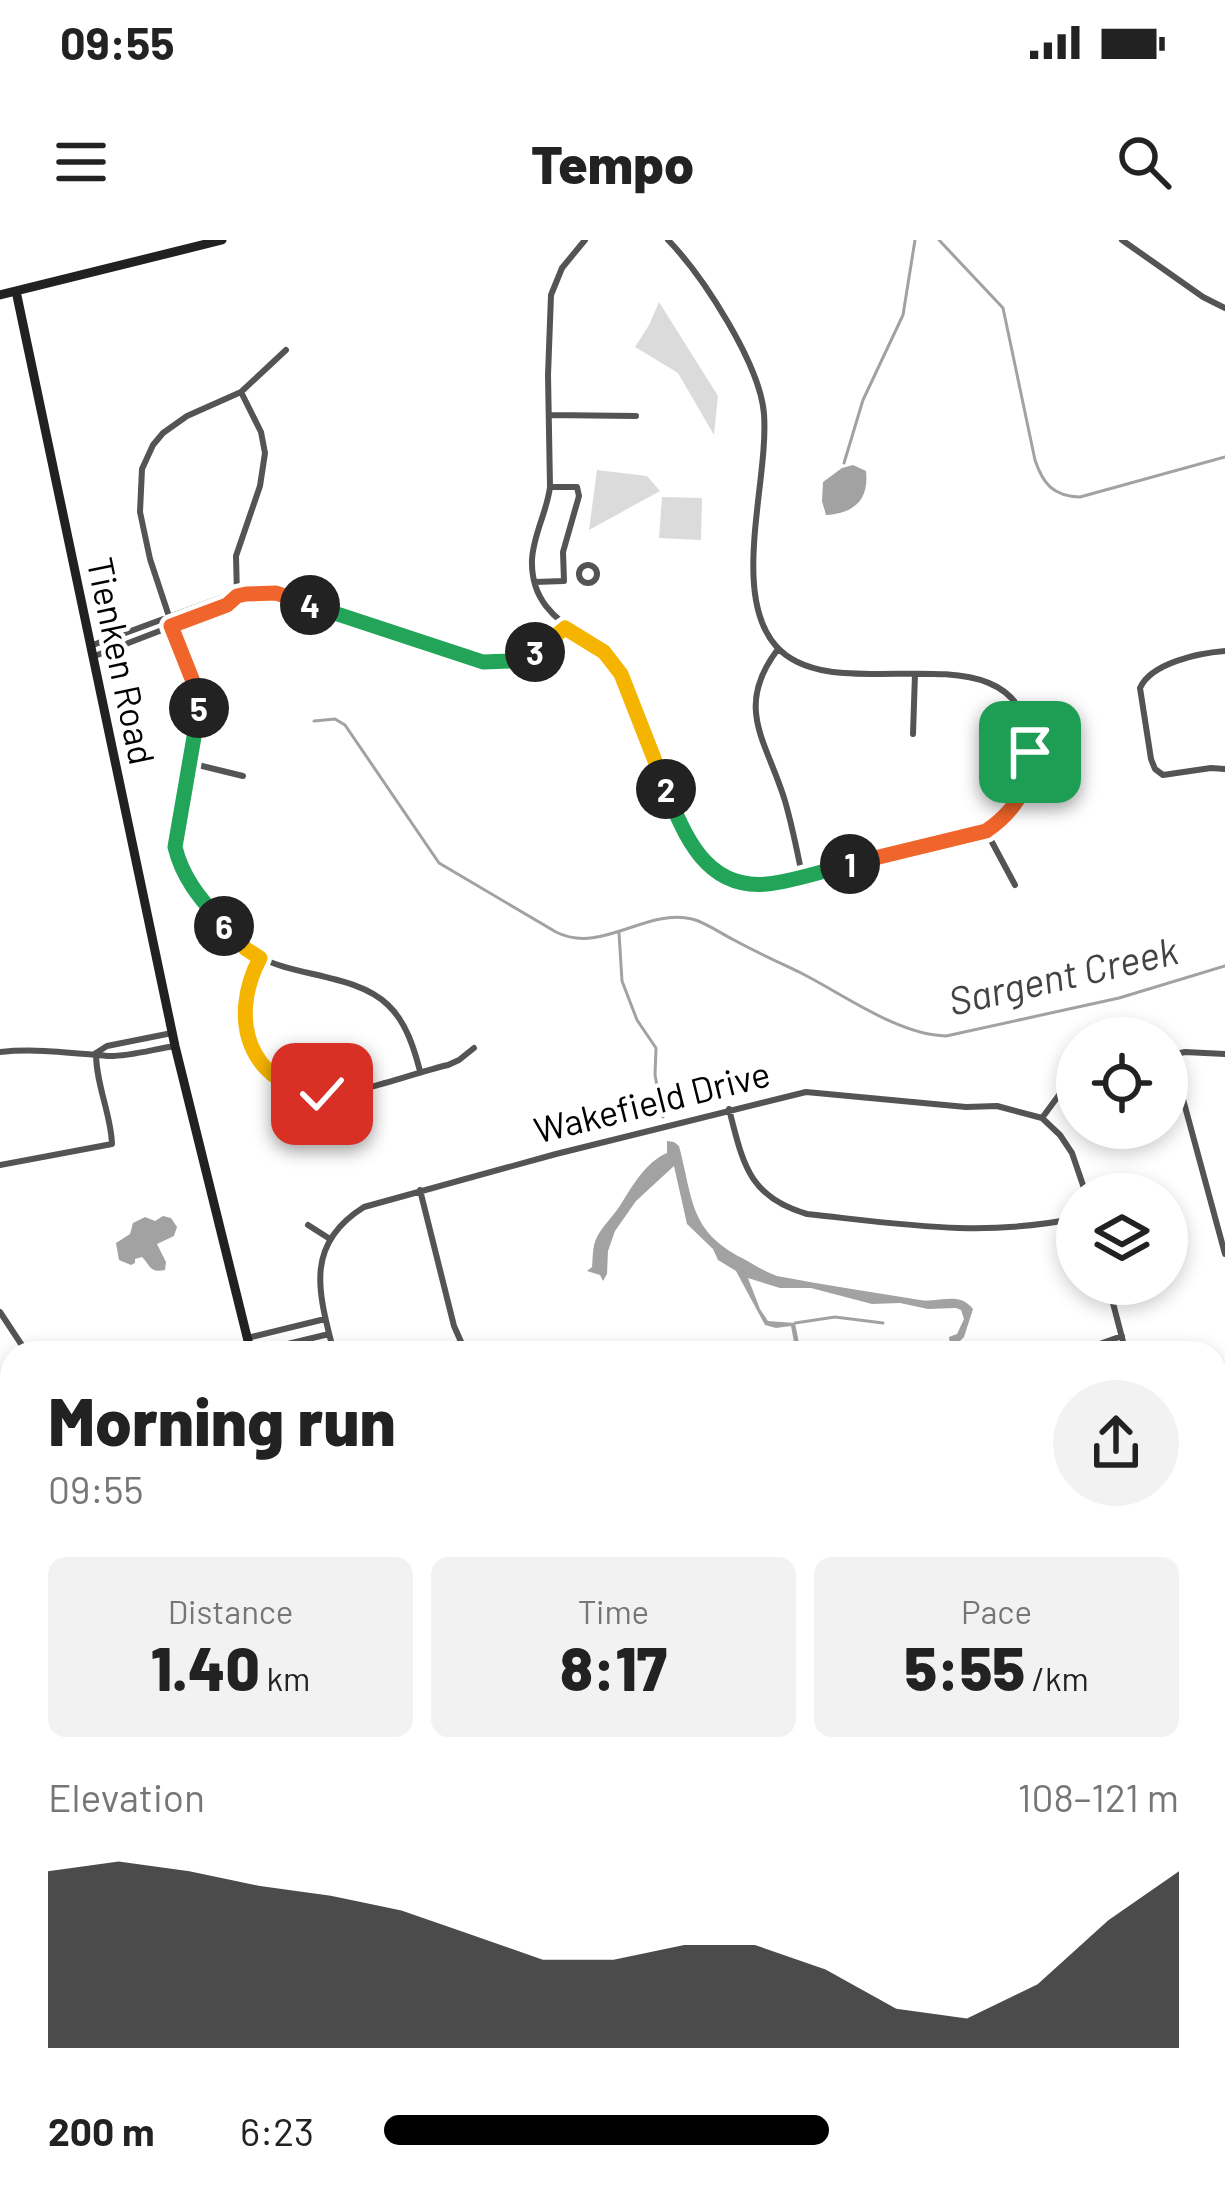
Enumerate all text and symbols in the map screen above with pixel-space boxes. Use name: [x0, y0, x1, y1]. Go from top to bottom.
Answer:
text: 09:55: [60, 15, 174, 69]
icon: menu: [48, 129, 114, 195]
icon: search: [1111, 129, 1177, 195]
text: Tempo: [531, 130, 694, 195]
street label: Tienken Road: [80, 553, 165, 768]
pin: 4: [280, 575, 340, 635]
text: 4: [300, 585, 320, 625]
pin: 3: [505, 622, 565, 682]
text: 3: [526, 632, 544, 672]
pin: 5: [169, 678, 229, 738]
text: 5: [190, 688, 208, 728]
pin: [979, 701, 1081, 803]
icon: arrive: [997, 719, 1063, 785]
pin: 2: [636, 759, 696, 819]
text: 2: [657, 769, 675, 809]
pin: 1: [820, 834, 880, 894]
text: 1: [844, 844, 856, 884]
pin: 6: [194, 896, 254, 956]
text: 6: [215, 906, 233, 946]
water label: Sargent Creek: [943, 925, 1182, 1024]
map controls: [1056, 1017, 1188, 1305]
button: locate: [1056, 1017, 1188, 1149]
pin: [271, 1043, 373, 1145]
street label: Wakefield Drive: [529, 1050, 774, 1151]
icon: check: [289, 1061, 355, 1127]
button: layers: [1056, 1173, 1188, 1305]
text: Morning run: [48, 1380, 396, 1459]
button: share: [1053, 1380, 1179, 1506]
text: 09:55: [48, 1465, 144, 1512]
text: Distance: [168, 1591, 293, 1631]
text: Time: [578, 1591, 649, 1631]
text: Pace: [961, 1591, 1032, 1631]
text: 1.40: [151, 1631, 260, 1703]
text: 8:17: [560, 1631, 667, 1703]
text: 5:55: [904, 1631, 1025, 1703]
text: km: [260, 1658, 310, 1698]
text: /km: [1025, 1658, 1089, 1698]
text: Elevation: [48, 1773, 205, 1820]
text: 108–121 m: [1018, 1773, 1179, 1820]
text: 200 m: [48, 2107, 155, 2154]
text: 6:23: [240, 2107, 314, 2154]

